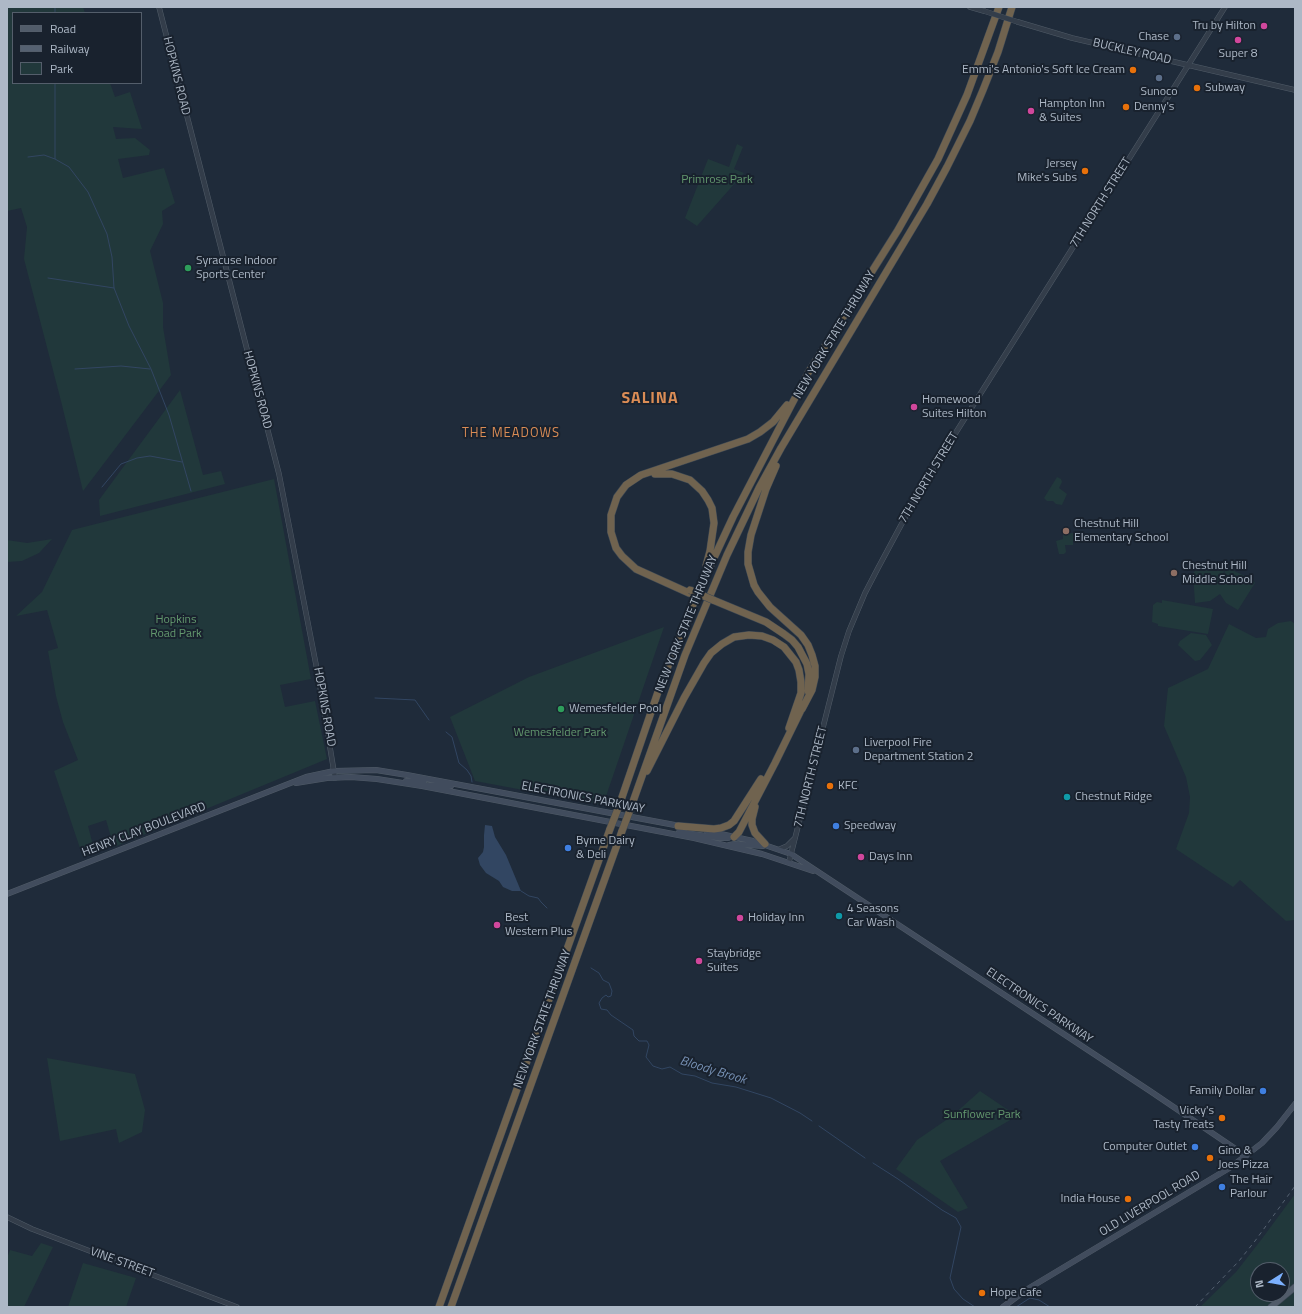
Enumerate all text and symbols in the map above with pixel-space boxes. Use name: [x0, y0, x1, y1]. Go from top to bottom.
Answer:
legend: [12, 12, 142, 84]
text: Road: [50, 19, 76, 38]
place label: Tru by Hilton: [1192, 19, 1256, 33]
marker: Tru by Hilton: [1259, 21, 1269, 31]
place label: Chase: [1138, 30, 1169, 44]
marker: Chase: [1172, 32, 1182, 42]
street label: HOPKINS ROAD: [159, 35, 193, 117]
marker: Super 8: [1233, 35, 1243, 45]
street label: BUCKLEY ROAD: [1091, 36, 1173, 68]
text: Railway: [50, 39, 90, 58]
place label: Super 8: [1219, 47, 1257, 61]
text: Park: [50, 59, 73, 78]
place label: Emmi's Antonio's Soft Ice Cream: [962, 63, 1125, 77]
marker: Emmi's Antonio's Soft Ice Cream: [1128, 65, 1138, 75]
marker: Sunoco: [1154, 73, 1164, 83]
place label: Subway: [1205, 81, 1245, 95]
marker: Subway: [1192, 83, 1202, 93]
place label: Sunoco: [1140, 85, 1178, 99]
place label: Hampton Inn & Suites: [1039, 97, 1105, 125]
place label: Denny's: [1134, 100, 1174, 114]
marker: Denny's: [1121, 102, 1131, 112]
marker: Hampton Inn & Suites: [1026, 106, 1036, 116]
street label: 7TH NORTH STREET: [1067, 155, 1135, 251]
place label: Jersey Mike's Subs: [1017, 157, 1077, 185]
marker: Jersey Mike's Subs: [1080, 166, 1090, 176]
park label: Primrose Park: [681, 173, 753, 187]
place label: Syracuse Indoor Sports Center: [196, 254, 277, 282]
marker: Syracuse Indoor Sports Center: [183, 263, 193, 273]
street label: NEW YORK STATE THRUWAY: [791, 269, 879, 401]
street label: HOPKINS ROAD: [240, 349, 274, 431]
district label: SALINA: [621, 389, 679, 409]
place label: Homewood Suites Hilton: [922, 393, 986, 421]
marker: Homewood Suites Hilton: [909, 402, 919, 412]
district label: THE MEADOWS: [462, 426, 560, 442]
street label: 7TH NORTH STREET: [896, 430, 962, 526]
place label: Chestnut Hill Elementary School: [1074, 517, 1168, 545]
marker: Chestnut Hill Elementary School: [1061, 526, 1071, 536]
street label: NEW YORK STATE THRUWAY: [653, 553, 721, 695]
place label: Chestnut Hill Middle School: [1182, 559, 1252, 587]
marker: Chestnut Hill Middle School: [1169, 568, 1179, 578]
park label: Hopkins Road Park: [150, 613, 202, 641]
street label: HOPKINS ROAD: [310, 666, 338, 748]
place label: Wemesfelder Pool: [569, 702, 662, 716]
marker: Wemesfelder Pool: [556, 704, 566, 714]
street label: 7TH NORTH STREET: [791, 725, 831, 829]
park label: Wemesfelder Park: [514, 726, 606, 740]
place label: Liverpool Fire Department Station 2: [864, 736, 973, 764]
marker: Liverpool Fire Department Station 2: [851, 745, 861, 755]
street label: ELECTRONICS PARKWAY: [520, 779, 646, 817]
place label: KFC: [838, 779, 858, 793]
marker: KFC: [825, 781, 835, 791]
place label: Chestnut Ridge: [1075, 790, 1152, 804]
marker: Chestnut Ridge: [1062, 792, 1072, 802]
street label: HENRY CLAY BOULEVARD: [80, 800, 208, 860]
place label: Speedway: [844, 819, 896, 833]
marker: Speedway: [831, 821, 841, 831]
place label: Byrne Dairy & Deli: [576, 834, 635, 862]
marker: Byrne Dairy & Deli: [563, 843, 573, 853]
place label: Days Inn: [869, 850, 912, 864]
marker: Days Inn: [856, 852, 866, 862]
place label: 4 Seasons Car Wash: [847, 902, 899, 930]
place label: Best Western Plus: [505, 911, 572, 939]
place label: Holiday Inn: [748, 911, 804, 925]
marker: 4 Seasons Car Wash: [834, 911, 844, 921]
marker: Holiday Inn: [735, 913, 745, 923]
marker: Best Western Plus: [492, 920, 502, 930]
place label: Staybridge Suites: [707, 947, 761, 975]
street label: NEW YORK STATE THRUWAY: [511, 948, 575, 1090]
marker: Staybridge Suites: [694, 956, 704, 966]
street label: ELECTRONICS PARKWAY: [983, 965, 1095, 1047]
water label: Bloody Brook: [678, 1054, 748, 1088]
place label: Family Dollar: [1189, 1084, 1255, 1098]
marker: Family Dollar: [1258, 1086, 1268, 1096]
place label: Vicky's Tasty Treats: [1153, 1104, 1214, 1132]
park label: Sunflower Park: [943, 1108, 1021, 1122]
marker: Vicky's Tasty Treats: [1217, 1113, 1227, 1123]
place label: Computer Outlet: [1103, 1140, 1187, 1154]
marker: Computer Outlet: [1190, 1142, 1200, 1152]
place label: Gino & Joes Pizza: [1218, 1144, 1269, 1172]
marker: Gino & Joes Pizza: [1205, 1153, 1215, 1163]
street label: OLD LIVERPOOL ROAD: [1097, 1168, 1203, 1240]
place label: The Hair Parlour: [1230, 1173, 1272, 1201]
marker: The Hair Parlour: [1217, 1182, 1227, 1192]
place label: India House: [1061, 1192, 1120, 1206]
marker: India House: [1123, 1194, 1133, 1204]
street label: VINE STREET: [88, 1245, 156, 1281]
north arrow: [1250, 1262, 1290, 1302]
text: N: [1251, 1279, 1268, 1289]
place label: Hope Cafe: [990, 1286, 1042, 1300]
marker: Hope Cafe: [977, 1288, 987, 1298]

